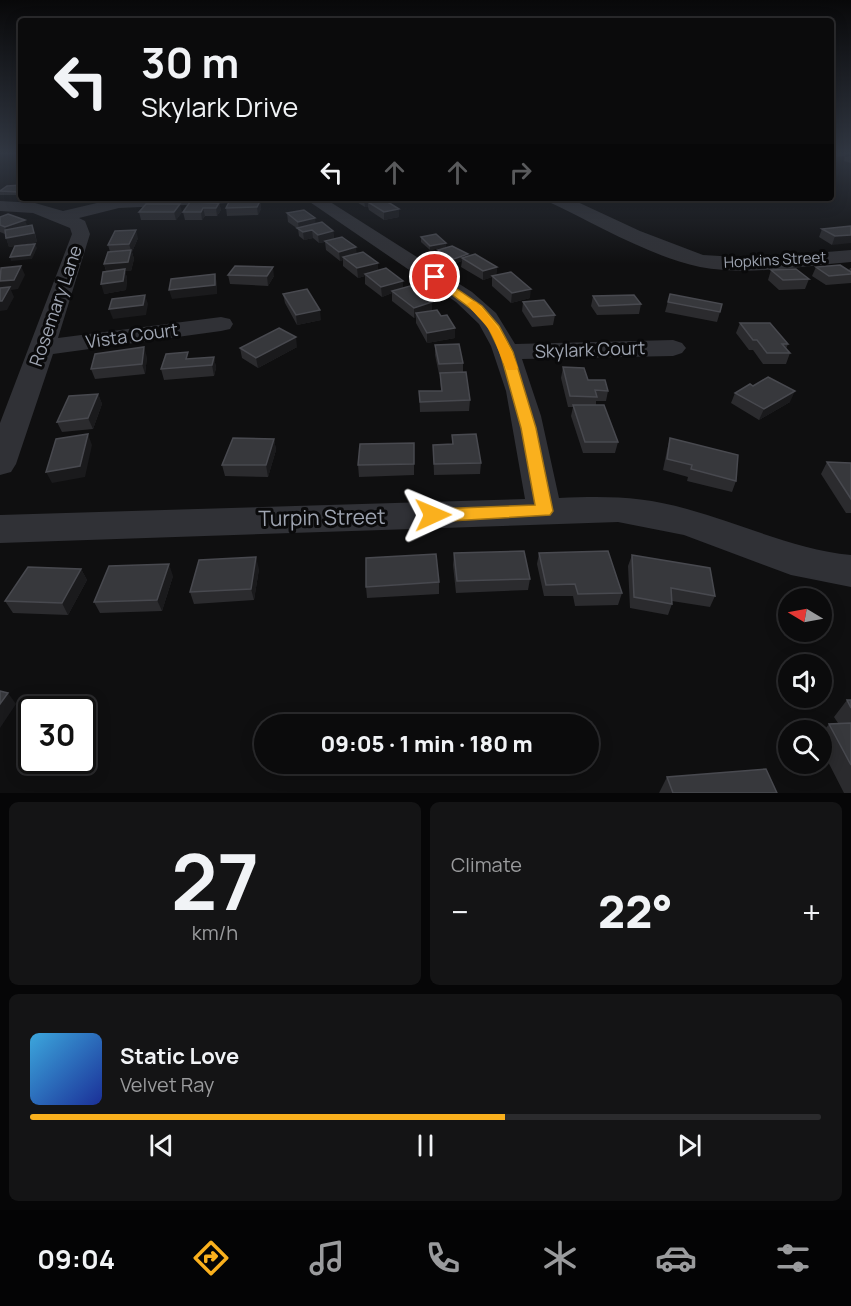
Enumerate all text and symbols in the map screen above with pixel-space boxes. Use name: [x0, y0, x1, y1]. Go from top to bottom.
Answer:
text: 30 m: [141, 33, 239, 91]
icon: left: [42, 42, 120, 120]
text: Skylark Drive: [141, 88, 298, 125]
icon: left: [315, 156, 348, 189]
icon: ahead: [378, 156, 411, 189]
icon: ahead: [441, 156, 474, 189]
icon: right: [504, 156, 537, 189]
street label: Rosemary Lane: [23, 242, 87, 369]
street label: Hopkins Street: [723, 246, 827, 273]
pin: [409, 251, 460, 302]
icon: arrive: [418, 260, 451, 293]
street label: Vista Court: [84, 317, 180, 353]
street label: Skylark Court: [534, 335, 646, 363]
position arrow: [401, 483, 465, 547]
street label: Turpin Street: [258, 502, 386, 532]
north arrow: [778, 588, 832, 642]
map controls: [778, 588, 832, 774]
button: sound: [778, 654, 832, 708]
speed limit sign: 30: [18, 696, 96, 774]
button: search: [778, 720, 832, 774]
text: 09:05 · 1 min · 180 m: [320, 729, 533, 759]
text: 27: [171, 827, 259, 933]
text: Climate: [451, 851, 522, 878]
text: 22°: [598, 880, 673, 942]
text: −: [451, 889, 469, 934]
text: +: [802, 889, 821, 934]
text: km/h: [192, 919, 238, 946]
text: Static Love: [120, 1041, 239, 1071]
text: Velvet Ray: [120, 1071, 214, 1098]
icon: previous: [145, 1129, 178, 1162]
icon: pause: [409, 1129, 442, 1162]
icon: next: [673, 1129, 706, 1162]
icon: directions: [190, 1237, 232, 1279]
icon: music: [306, 1237, 348, 1279]
icon: phone: [422, 1237, 464, 1279]
icon: climate: [539, 1237, 581, 1279]
icon: car: [655, 1237, 697, 1279]
icon: filters: [772, 1237, 814, 1279]
text: 09:04: [37, 1240, 115, 1277]

